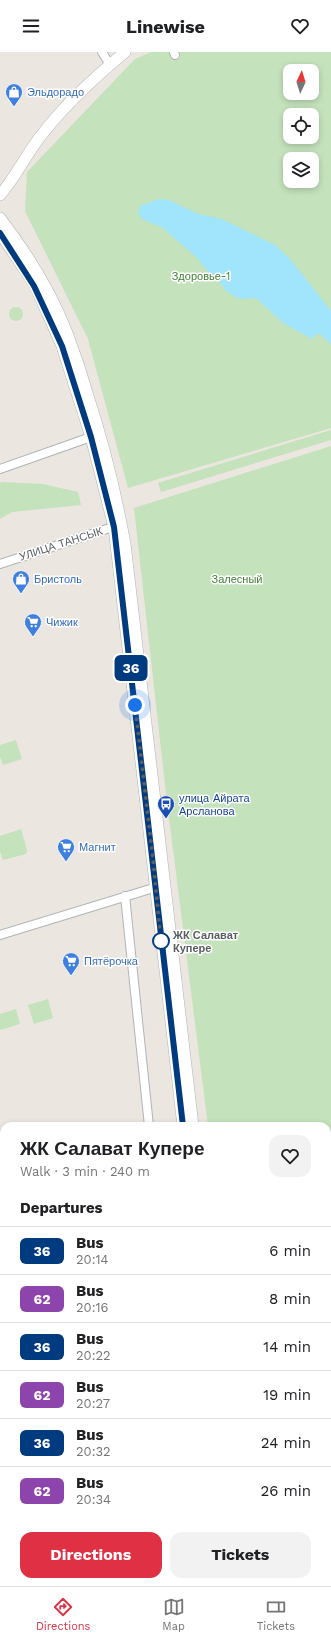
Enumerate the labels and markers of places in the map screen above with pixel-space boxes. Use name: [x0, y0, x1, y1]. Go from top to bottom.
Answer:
shop icon: Эльдорадо: [4, 82, 24, 107]
place label: Эльдорадо: [27, 86, 84, 99]
shop icon: Бристоль: [11, 569, 31, 594]
place label: Бристоль: [34, 573, 82, 586]
supermarket icon: Чижик: [23, 612, 43, 637]
place label: Чижик: [46, 616, 78, 629]
place label: улица Айрата Арсланова: [179, 792, 250, 818]
bus stop icon: улица Айрата Арсланова: [156, 794, 176, 819]
supermarket icon: Магнит: [56, 837, 76, 862]
place label: Магнит: [79, 841, 116, 854]
place label: ЖК Салават Купере: [172, 929, 239, 955]
marker: ЖК Салават Купере: [152, 932, 170, 950]
supermarket icon: Пятёрочка: [61, 951, 81, 976]
place label: Пятёрочка: [84, 955, 139, 968]

